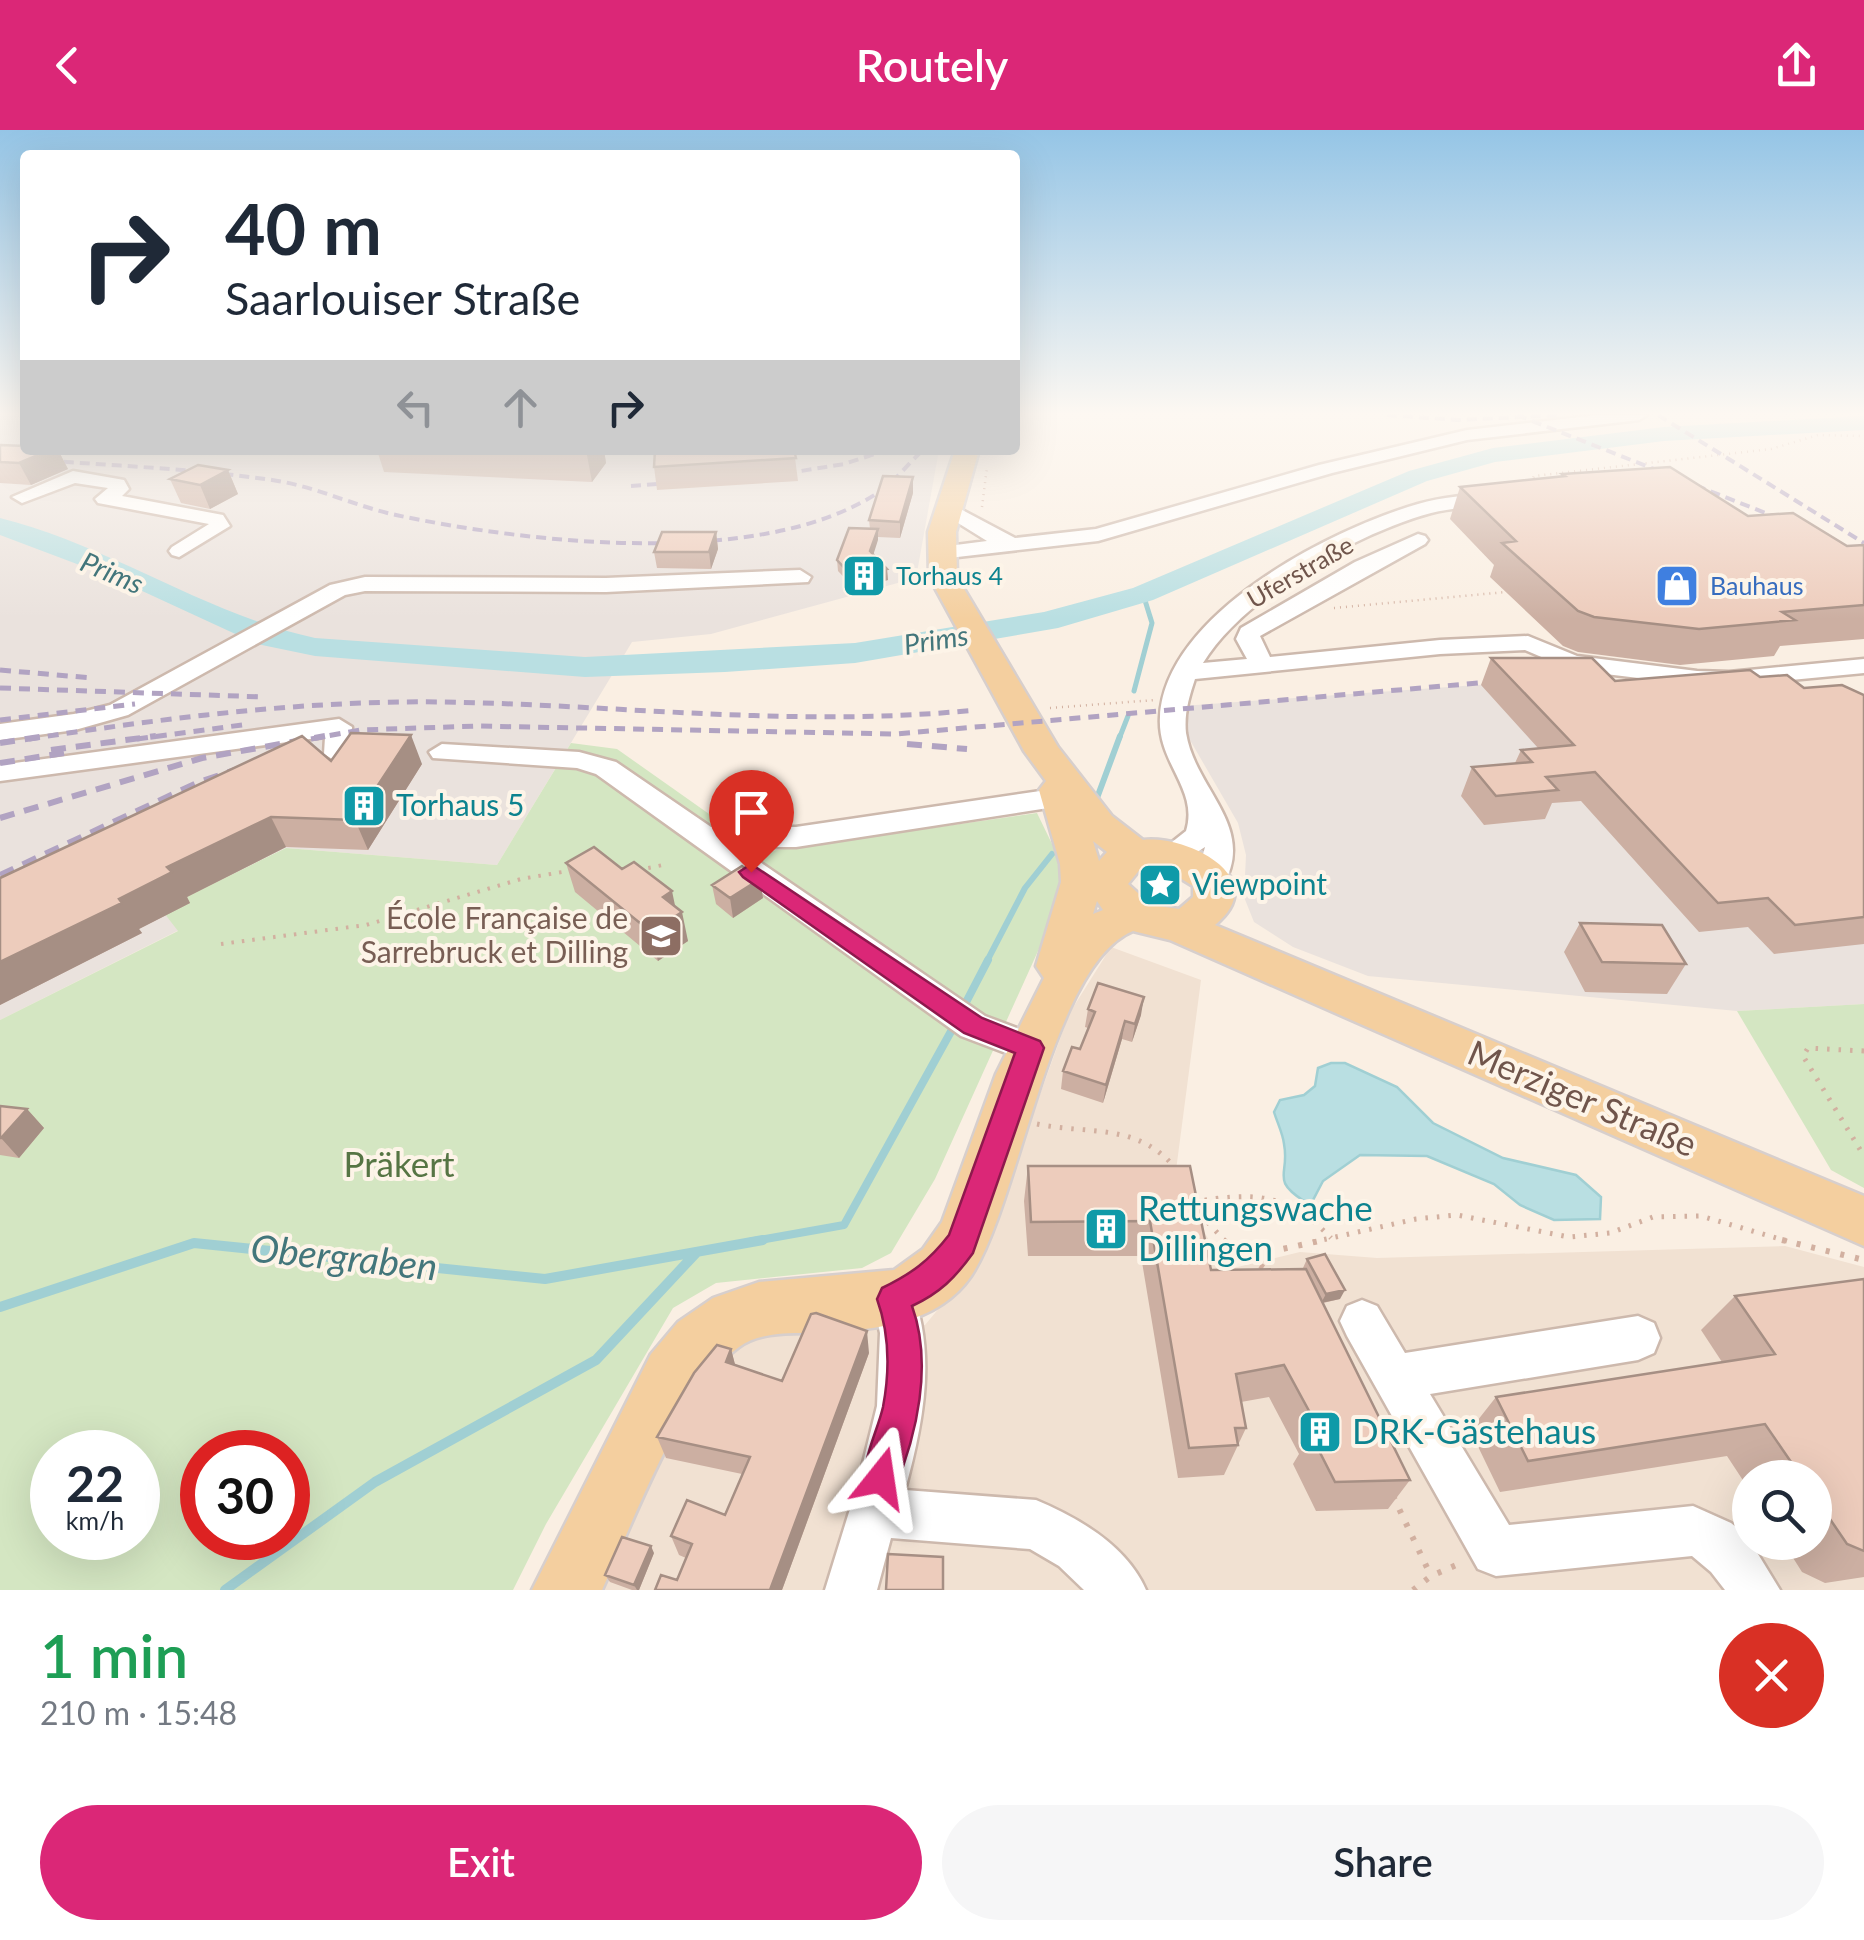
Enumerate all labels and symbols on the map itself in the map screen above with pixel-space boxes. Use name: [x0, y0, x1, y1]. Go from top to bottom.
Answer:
street label: Uferstraße: [1241, 529, 1358, 613]
water label: Prims: [76, 544, 149, 600]
building icon: Torhaus 4: [841, 553, 887, 599]
place label: Torhaus 4: [896, 560, 1003, 590]
shop icon: Bauhaus: [1654, 563, 1700, 609]
place label: Bauhaus: [1710, 570, 1803, 600]
water label: Prims: [901, 617, 970, 661]
pin: [709, 770, 794, 873]
building icon: Torhaus 5: [341, 783, 387, 829]
place label: Torhaus 5: [396, 786, 524, 822]
place icon: Viewpoint: [1137, 862, 1183, 908]
place label: Viewpoint: [1192, 865, 1327, 901]
place label: École Française de Sarrebruck et Dilling: [361, 899, 628, 969]
school or university icon: École Française de Sarrebruck et Dilling: [638, 913, 684, 959]
street label: Merziger Straße: [1462, 1030, 1703, 1164]
park label: Präkert: [343, 1142, 455, 1184]
place label: Rettungswache Dillingen: [1138, 1186, 1373, 1268]
building icon: Rettungswache Dillingen: [1083, 1206, 1129, 1252]
water label: Obergraben: [249, 1223, 440, 1289]
building icon: DRK-Gästehaus: [1297, 1409, 1343, 1455]
place label: DRK-Gästehaus: [1352, 1409, 1596, 1451]
position arrow: [829, 1426, 933, 1530]
speed limit sign: 30: [180, 1430, 310, 1560]

